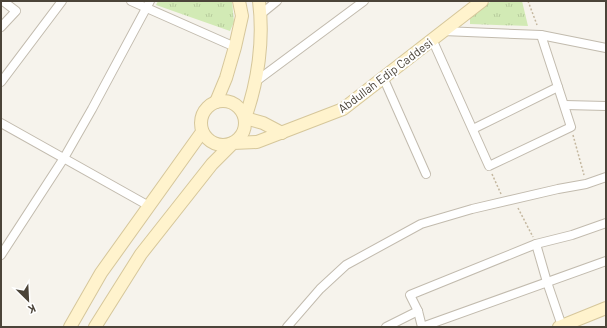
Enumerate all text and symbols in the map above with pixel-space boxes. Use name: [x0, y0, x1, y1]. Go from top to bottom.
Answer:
street label: Abdullah Edip Caddesi: [335, 35, 435, 115]
north arrow: [8, 280, 48, 320]
text: K: [26, 302, 38, 317]

